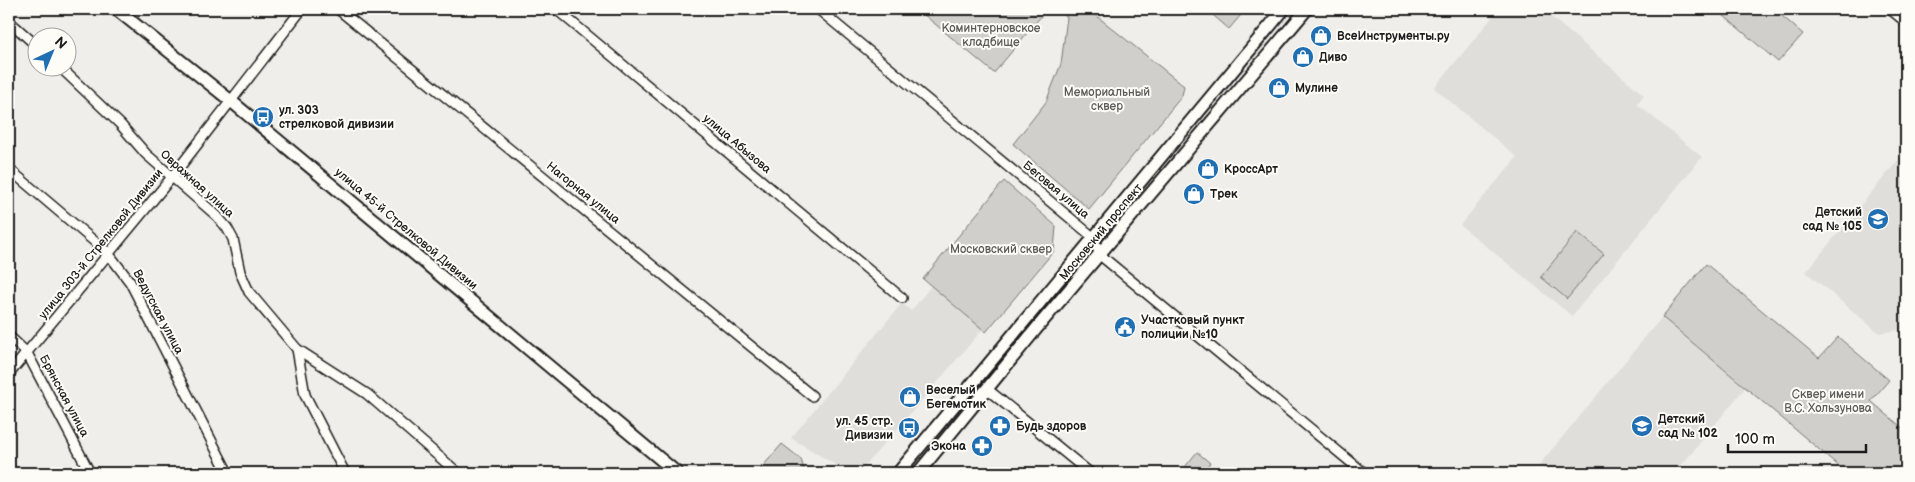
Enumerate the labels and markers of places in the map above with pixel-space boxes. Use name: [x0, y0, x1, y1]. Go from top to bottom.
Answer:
shop icon: ВсеИнструменты.ру: [1309, 24, 1333, 48]
place label: ВсеИнструменты.ру: [1337, 29, 1450, 44]
shop icon: Диво: [1291, 45, 1315, 69]
place label: Диво: [1319, 50, 1348, 65]
shop icon: Мулине: [1267, 76, 1291, 100]
place label: Мулине: [1295, 81, 1338, 96]
place label: ул. 303 стрелковой дивизии: [279, 103, 394, 132]
bus stop icon: ул. 303 стрелковой дивизии: [251, 105, 275, 129]
shop icon: КроссАрт: [1196, 157, 1220, 181]
place label: КроссАрт: [1224, 162, 1278, 177]
shop icon: Трек: [1182, 182, 1206, 206]
place label: Трек: [1210, 187, 1238, 202]
place label: Детский сад № 105: [1802, 205, 1862, 234]
school or university icon: Детский сад № 105: [1866, 207, 1890, 231]
place label: Участковый пункт полиции №10: [1141, 313, 1245, 342]
public building icon: Участковый пункт полиции №10: [1113, 315, 1137, 339]
place label: Веселый Бегемотик: [926, 383, 986, 412]
shop icon: Веселый Бегемотик: [898, 385, 922, 409]
place label: Детский сад № 102: [1658, 412, 1719, 441]
place label: ул. 45 стр. Дивизии: [836, 414, 893, 443]
pharmacy icon: Будь здоров: [988, 414, 1012, 438]
school or university icon: Детский сад № 102: [1630, 414, 1654, 438]
bus stop icon: ул. 45 стр. Дивизии: [897, 416, 921, 440]
place label: Будь здоров: [1016, 419, 1087, 434]
pharmacy icon: Экона: [970, 434, 994, 458]
place label: Экона: [931, 439, 967, 454]

